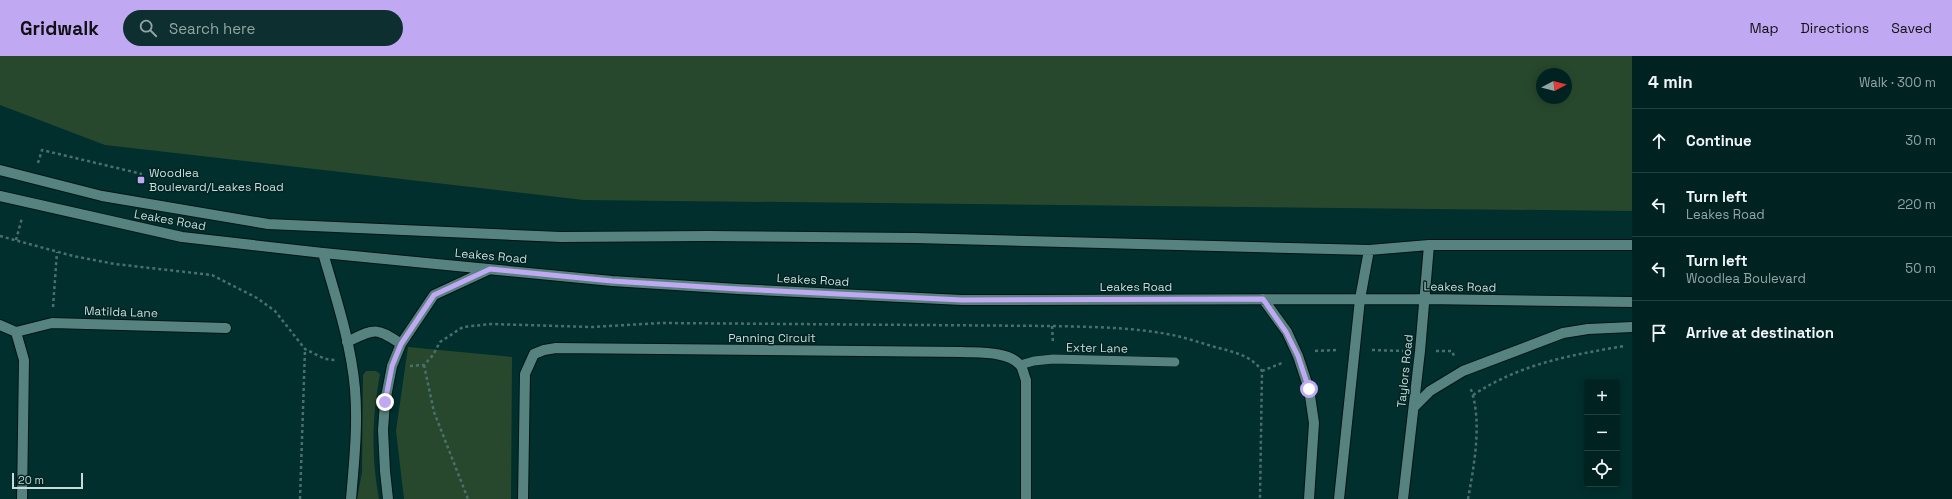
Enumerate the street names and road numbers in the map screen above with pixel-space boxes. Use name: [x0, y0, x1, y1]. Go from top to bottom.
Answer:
street label: Leakes Road: [133, 206, 207, 234]
street label: Leakes Road: [454, 245, 528, 267]
street label: Leakes Road: [776, 270, 850, 290]
street label: Leakes Road: [1424, 278, 1496, 296]
street label: Leakes Road: [1100, 279, 1172, 295]
street label: Matilda Lane: [84, 303, 158, 321]
street label: Panning Circuit: [728, 330, 816, 346]
street label: Taylors Road: [1393, 333, 1417, 409]
street label: Exter Lane: [1066, 339, 1128, 357]

